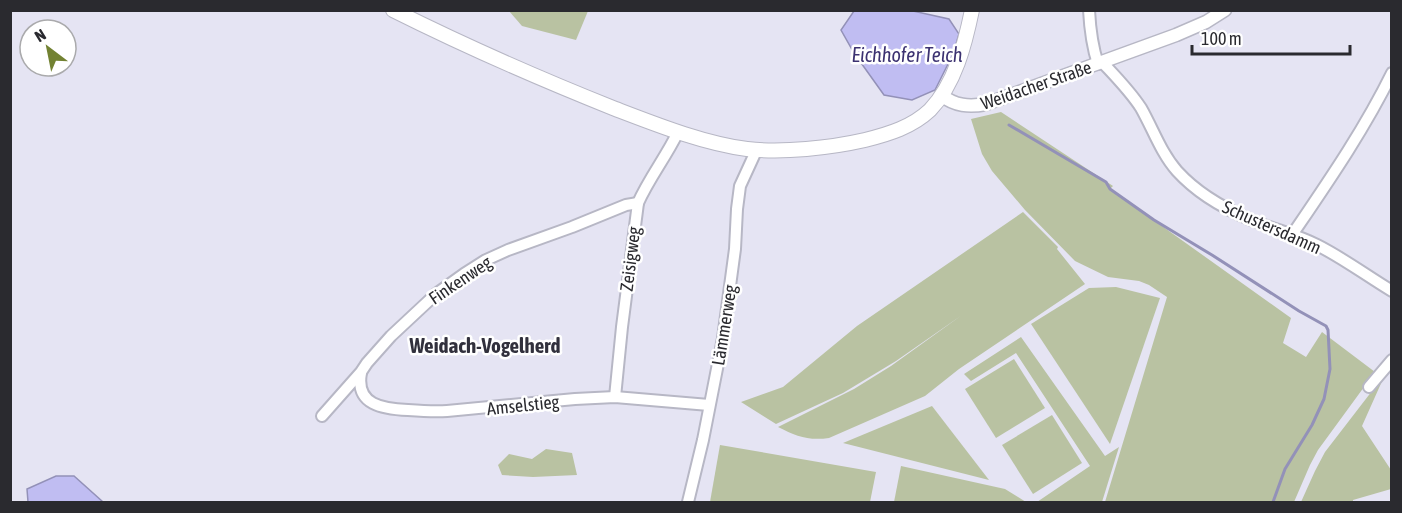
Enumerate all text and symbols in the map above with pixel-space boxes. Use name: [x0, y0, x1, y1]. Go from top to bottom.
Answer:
north arrow: [18, 18, 78, 78]
scale bar: [1192, 18, 1350, 56]
text: N: [31, 25, 49, 45]
text: 100 m: [1201, 28, 1242, 49]
water label: Eichhofer Teich: [852, 43, 963, 66]
street label: Weidacher Straße: [978, 56, 1094, 114]
street label: Schustersdamm: [1219, 196, 1325, 258]
street label: Zeisigweg: [616, 225, 644, 293]
street label: Finkenweg: [425, 251, 496, 309]
street label: Lämmerweg: [707, 283, 741, 367]
district label: Weidach-Vogelherd: [409, 333, 561, 357]
street label: Amselstieg: [486, 391, 560, 419]

